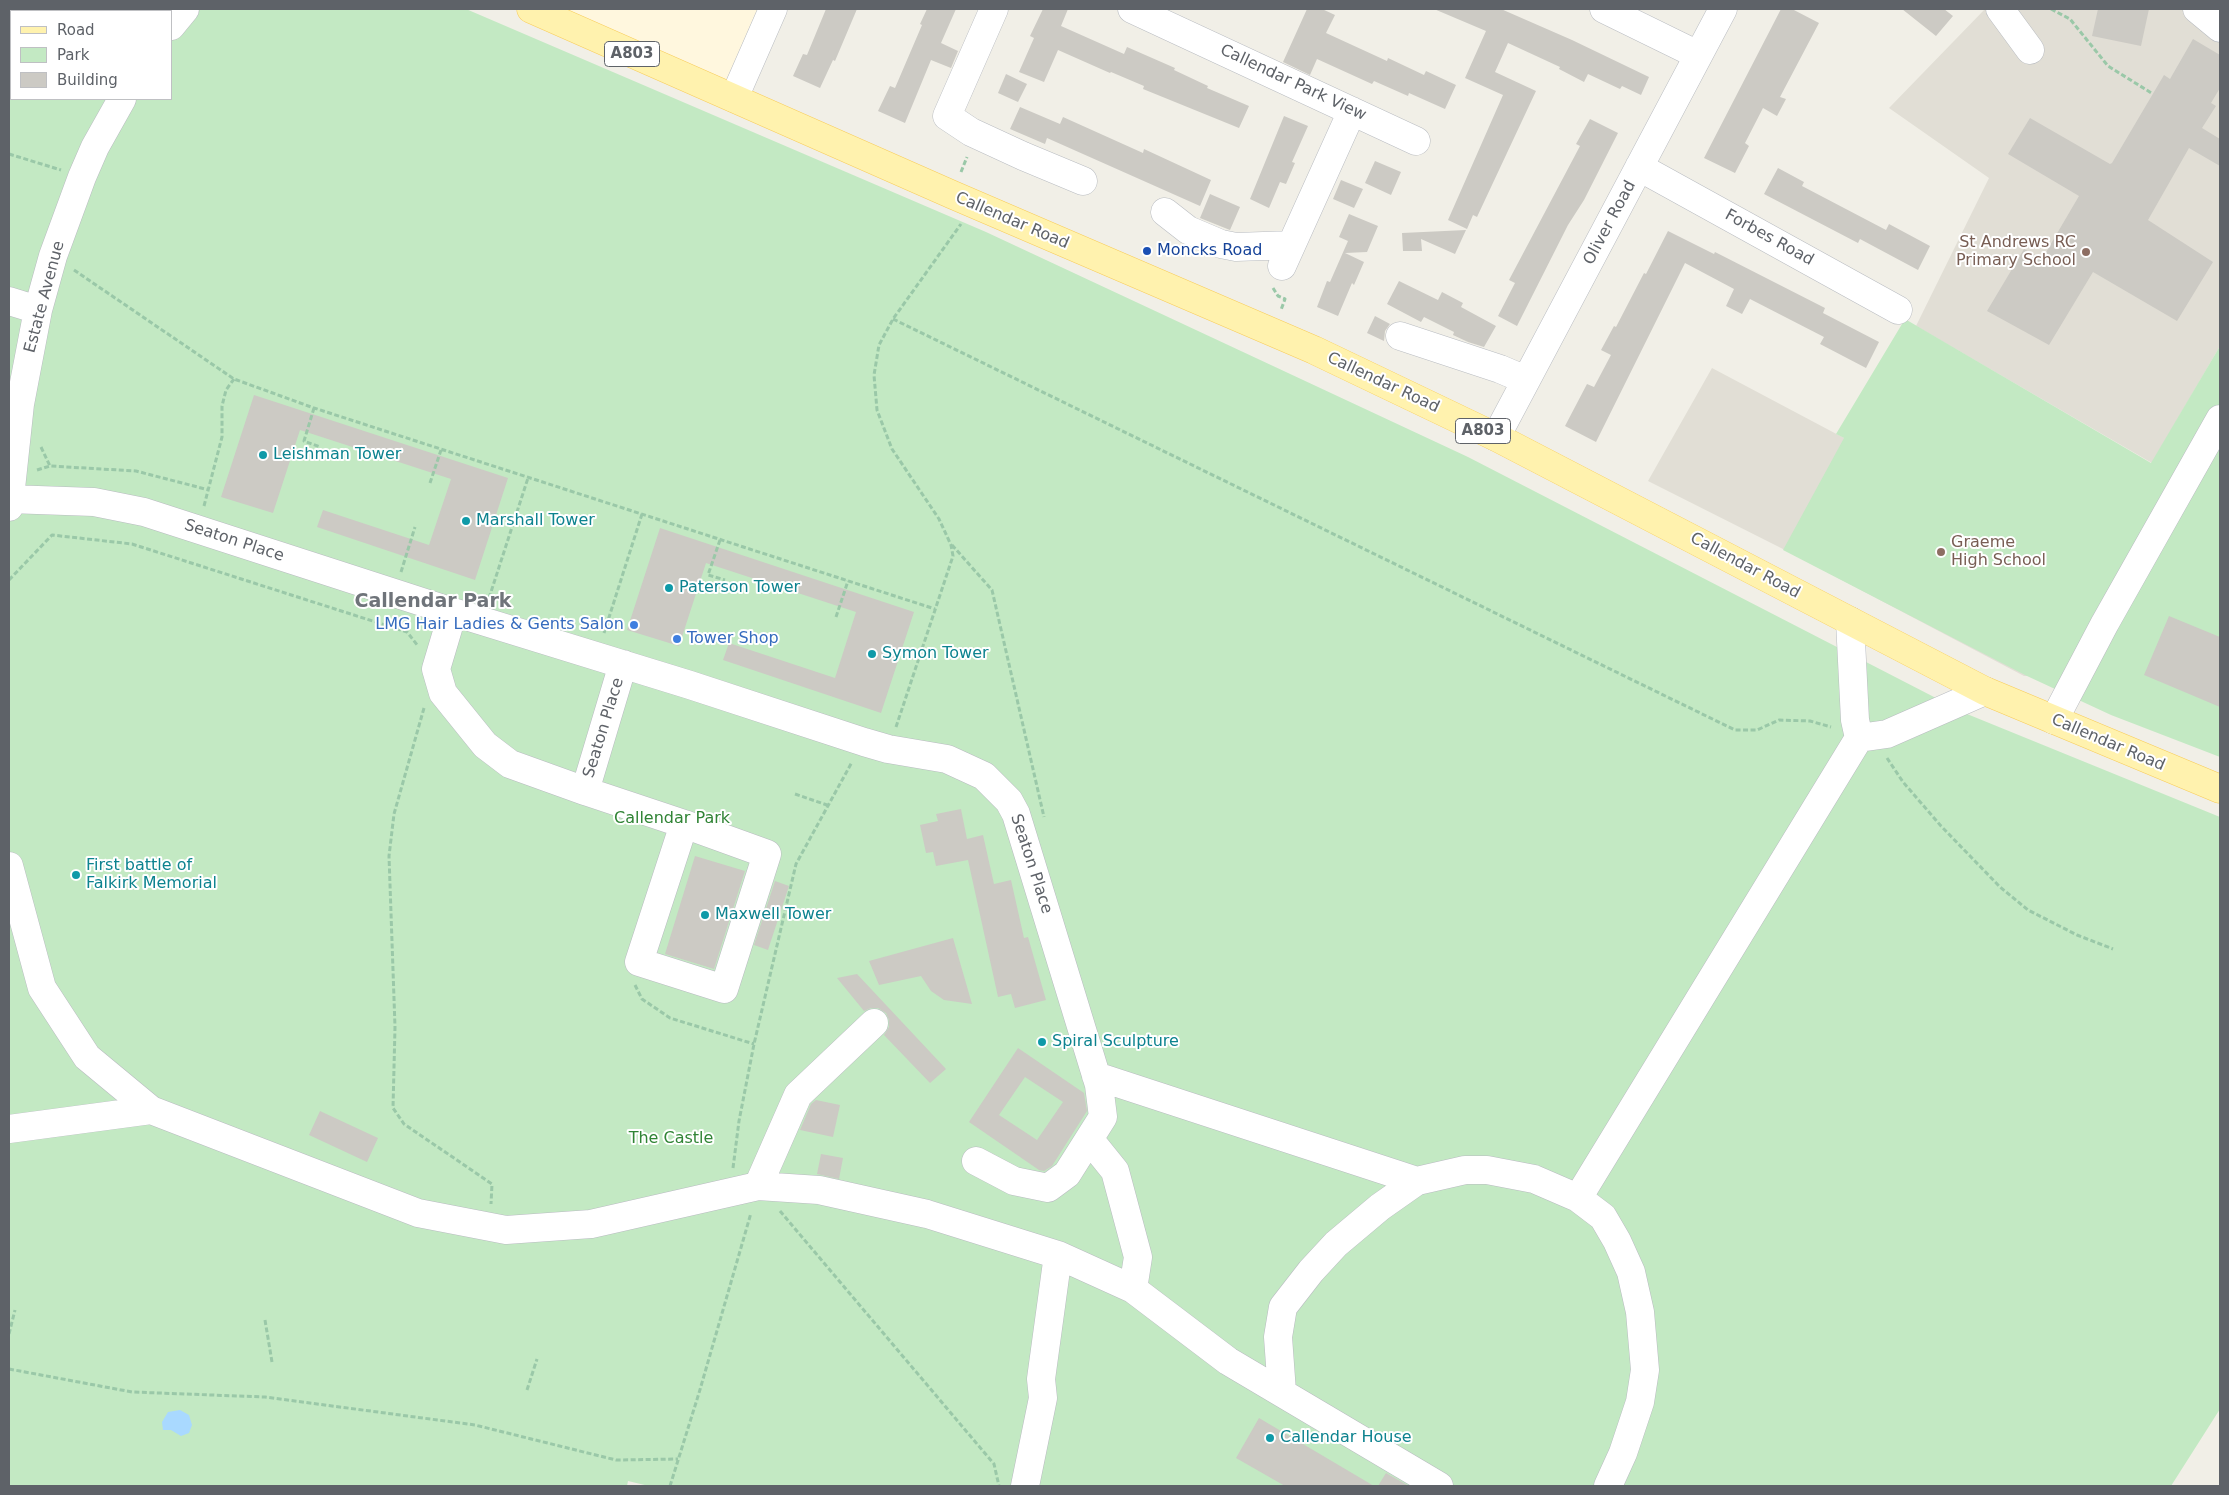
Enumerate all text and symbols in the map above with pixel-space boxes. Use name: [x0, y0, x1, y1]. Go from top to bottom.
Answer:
legend: [10, 10, 172, 100]
text: Road: [57, 21, 95, 39]
street label: Callendar Park View: [1217, 41, 1369, 125]
road number: A803: [604, 42, 660, 66]
text: Park: [57, 46, 89, 64]
text: Building: [57, 71, 118, 89]
street label: Oliver Road: [1580, 178, 1640, 268]
street label: Callendar Road: [952, 188, 1072, 254]
street label: Forbes Road: [1721, 206, 1817, 270]
place label: St Andrews RC Primary School: [1956, 233, 2076, 271]
street label: Estate Avenue: [21, 239, 69, 355]
place label: Moncks Road: [1157, 241, 1262, 261]
marker: Moncks Road: [1141, 245, 1153, 257]
marker: St Andrews RC Primary School: [2080, 246, 2092, 258]
street label: Callendar Road: [1324, 349, 1442, 417]
road number: A803: [1456, 418, 1510, 444]
place label: Leishman Tower: [273, 445, 401, 465]
marker: Leishman Tower: [257, 449, 269, 461]
place label: Marshall Tower: [476, 511, 595, 531]
marker: Marshall Tower: [460, 515, 472, 527]
street label: Seaton Place: [182, 516, 286, 566]
street label: Callendar Road: [1687, 529, 1803, 603]
place label: Graeme High School: [1951, 533, 2046, 571]
marker: Graeme High School: [1935, 546, 1947, 558]
place label: Paterson Tower: [679, 578, 800, 598]
marker: Paterson Tower: [663, 582, 675, 594]
district label: Callendar Park: [355, 591, 511, 613]
place label: LMG Hair Ladies & Gents Salon: [375, 615, 624, 635]
marker: LMG Hair Ladies & Gents Salon: [628, 619, 640, 631]
place label: Tower Shop: [687, 629, 779, 649]
marker: Tower Shop: [671, 633, 683, 645]
place label: Symon Tower: [882, 644, 989, 664]
marker: Symon Tower: [866, 648, 878, 660]
street label: Seaton Place: [580, 676, 628, 780]
street label: Callendar Road: [2048, 710, 2168, 776]
park label: Callendar Park: [614, 809, 730, 829]
street label: Seaton Place: [1006, 812, 1056, 916]
place label: First battle of Falkirk Memorial: [86, 856, 217, 894]
marker: First battle of Falkirk Memorial: [70, 869, 82, 881]
place label: Maxwell Tower: [715, 905, 831, 925]
marker: Maxwell Tower: [699, 909, 711, 921]
place label: Spiral Sculpture: [1052, 1032, 1179, 1052]
marker: Spiral Sculpture: [1036, 1036, 1048, 1048]
park label: The Castle: [629, 1129, 713, 1149]
place label: Callendar House: [1280, 1428, 1412, 1448]
marker: Callendar House: [1264, 1432, 1276, 1444]

